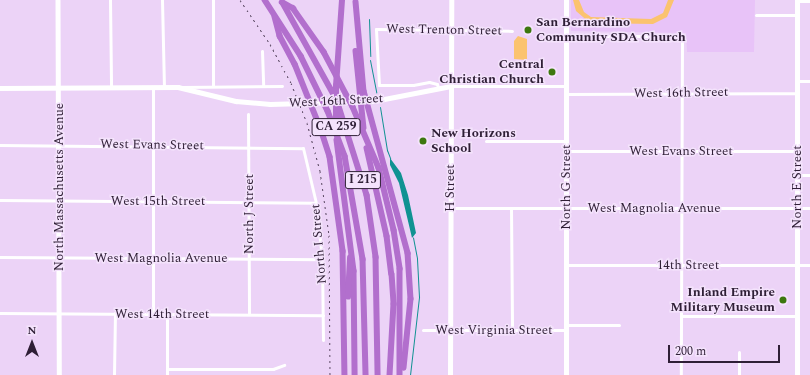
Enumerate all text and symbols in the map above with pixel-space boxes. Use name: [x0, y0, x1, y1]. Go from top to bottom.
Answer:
place label: San Bernardino Community SDA Church: [536, 15, 686, 46]
street label: West Trenton Street: [386, 21, 502, 39]
marker: San Bernardino Community SDA Church: [523, 25, 533, 35]
place label: Central Christian Church: [439, 57, 544, 88]
marker: Central Christian Church: [547, 67, 557, 77]
street label: West 16th Street: [634, 84, 728, 102]
street label: West 16th Street: [288, 91, 384, 111]
street label: North Massachusetts Avenue: [51, 103, 67, 271]
road number: CA 259: [311, 117, 361, 137]
place label: New Horizons School: [431, 126, 516, 157]
street label: West Evans Street: [100, 136, 204, 154]
marker: New Horizons School: [418, 136, 428, 146]
street label: West Evans Street: [629, 143, 733, 159]
street label: North G Street: [558, 144, 574, 230]
street label: North E Street: [789, 145, 805, 229]
street label: H Street: [442, 164, 458, 212]
road number: I 215: [344, 170, 382, 190]
street label: North J Street: [241, 174, 257, 254]
street label: West 15th Street: [111, 193, 205, 209]
street label: West Magnolia Avenue: [588, 200, 720, 216]
street label: North I Street: [308, 203, 330, 285]
street label: West Magnolia Avenue: [95, 250, 227, 266]
street label: 14th Street: [657, 257, 719, 273]
place label: Inland Empire Military Museum: [670, 285, 775, 316]
marker: Inland Empire Military Museum: [778, 295, 788, 305]
street label: West 14th Street: [115, 306, 209, 322]
text: N: [28, 322, 36, 339]
street label: West Virginia Street: [435, 322, 553, 338]
north arrow: [12, 323, 52, 363]
scale bar: [670, 337, 782, 363]
text: 200 m: [675, 342, 706, 361]

